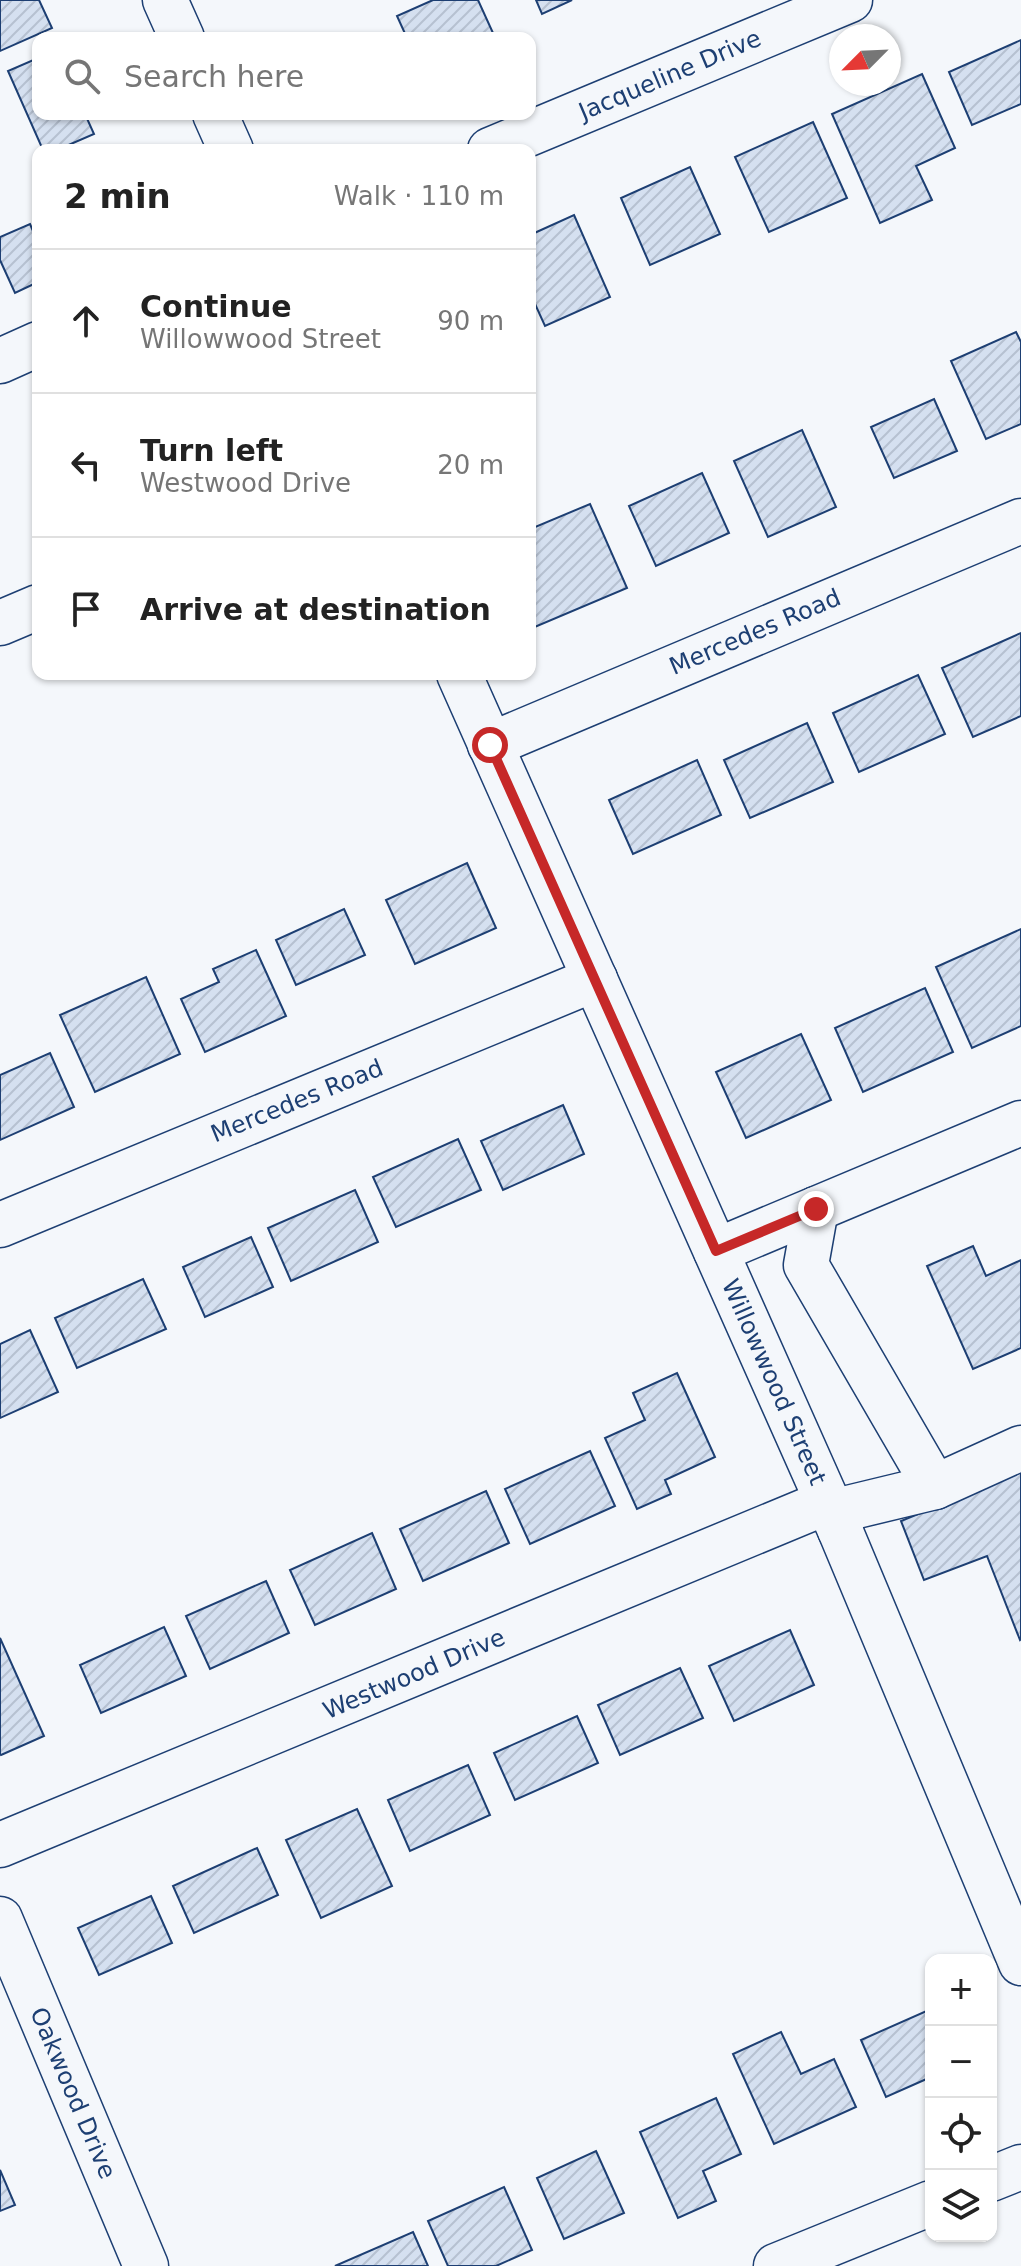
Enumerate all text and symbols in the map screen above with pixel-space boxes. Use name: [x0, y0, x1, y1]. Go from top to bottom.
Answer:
street label: Jacqueline Drive: [573, 24, 765, 127]
north arrow: [829, 24, 901, 96]
search box: [32, 32, 536, 120]
icon: search: [60, 54, 104, 98]
text: Search here: [124, 59, 304, 94]
text: 2 min: [64, 176, 171, 216]
text: Walk · 110 m: [334, 181, 504, 211]
text: Continue: [140, 289, 292, 324]
icon: ahead: [64, 299, 108, 343]
text: 90 m: [437, 306, 504, 336]
text: Willowwood Street: [140, 324, 381, 354]
text: Turn left: [140, 433, 283, 468]
icon: left: [64, 443, 108, 487]
text: 20 m: [437, 450, 504, 480]
text: Westwood Drive: [140, 468, 351, 498]
street label: Mercedes Road: [665, 583, 845, 681]
icon: arrive: [64, 587, 108, 631]
text: Arrive at destination: [140, 592, 491, 627]
route start: [472, 727, 508, 763]
street label: Mercedes Road: [207, 1054, 387, 1148]
route end: [798, 1191, 834, 1227]
street label: Willowwood Street: [716, 1275, 832, 1489]
street label: Westwood Drive: [319, 1623, 509, 1725]
map controls: [925, 1954, 997, 2242]
button: +: [925, 1954, 997, 2026]
street label: Oakwood Drive: [24, 2003, 122, 2183]
button: −: [925, 2026, 997, 2098]
button: locate: [925, 2098, 997, 2170]
button: layers: [925, 2170, 997, 2242]

